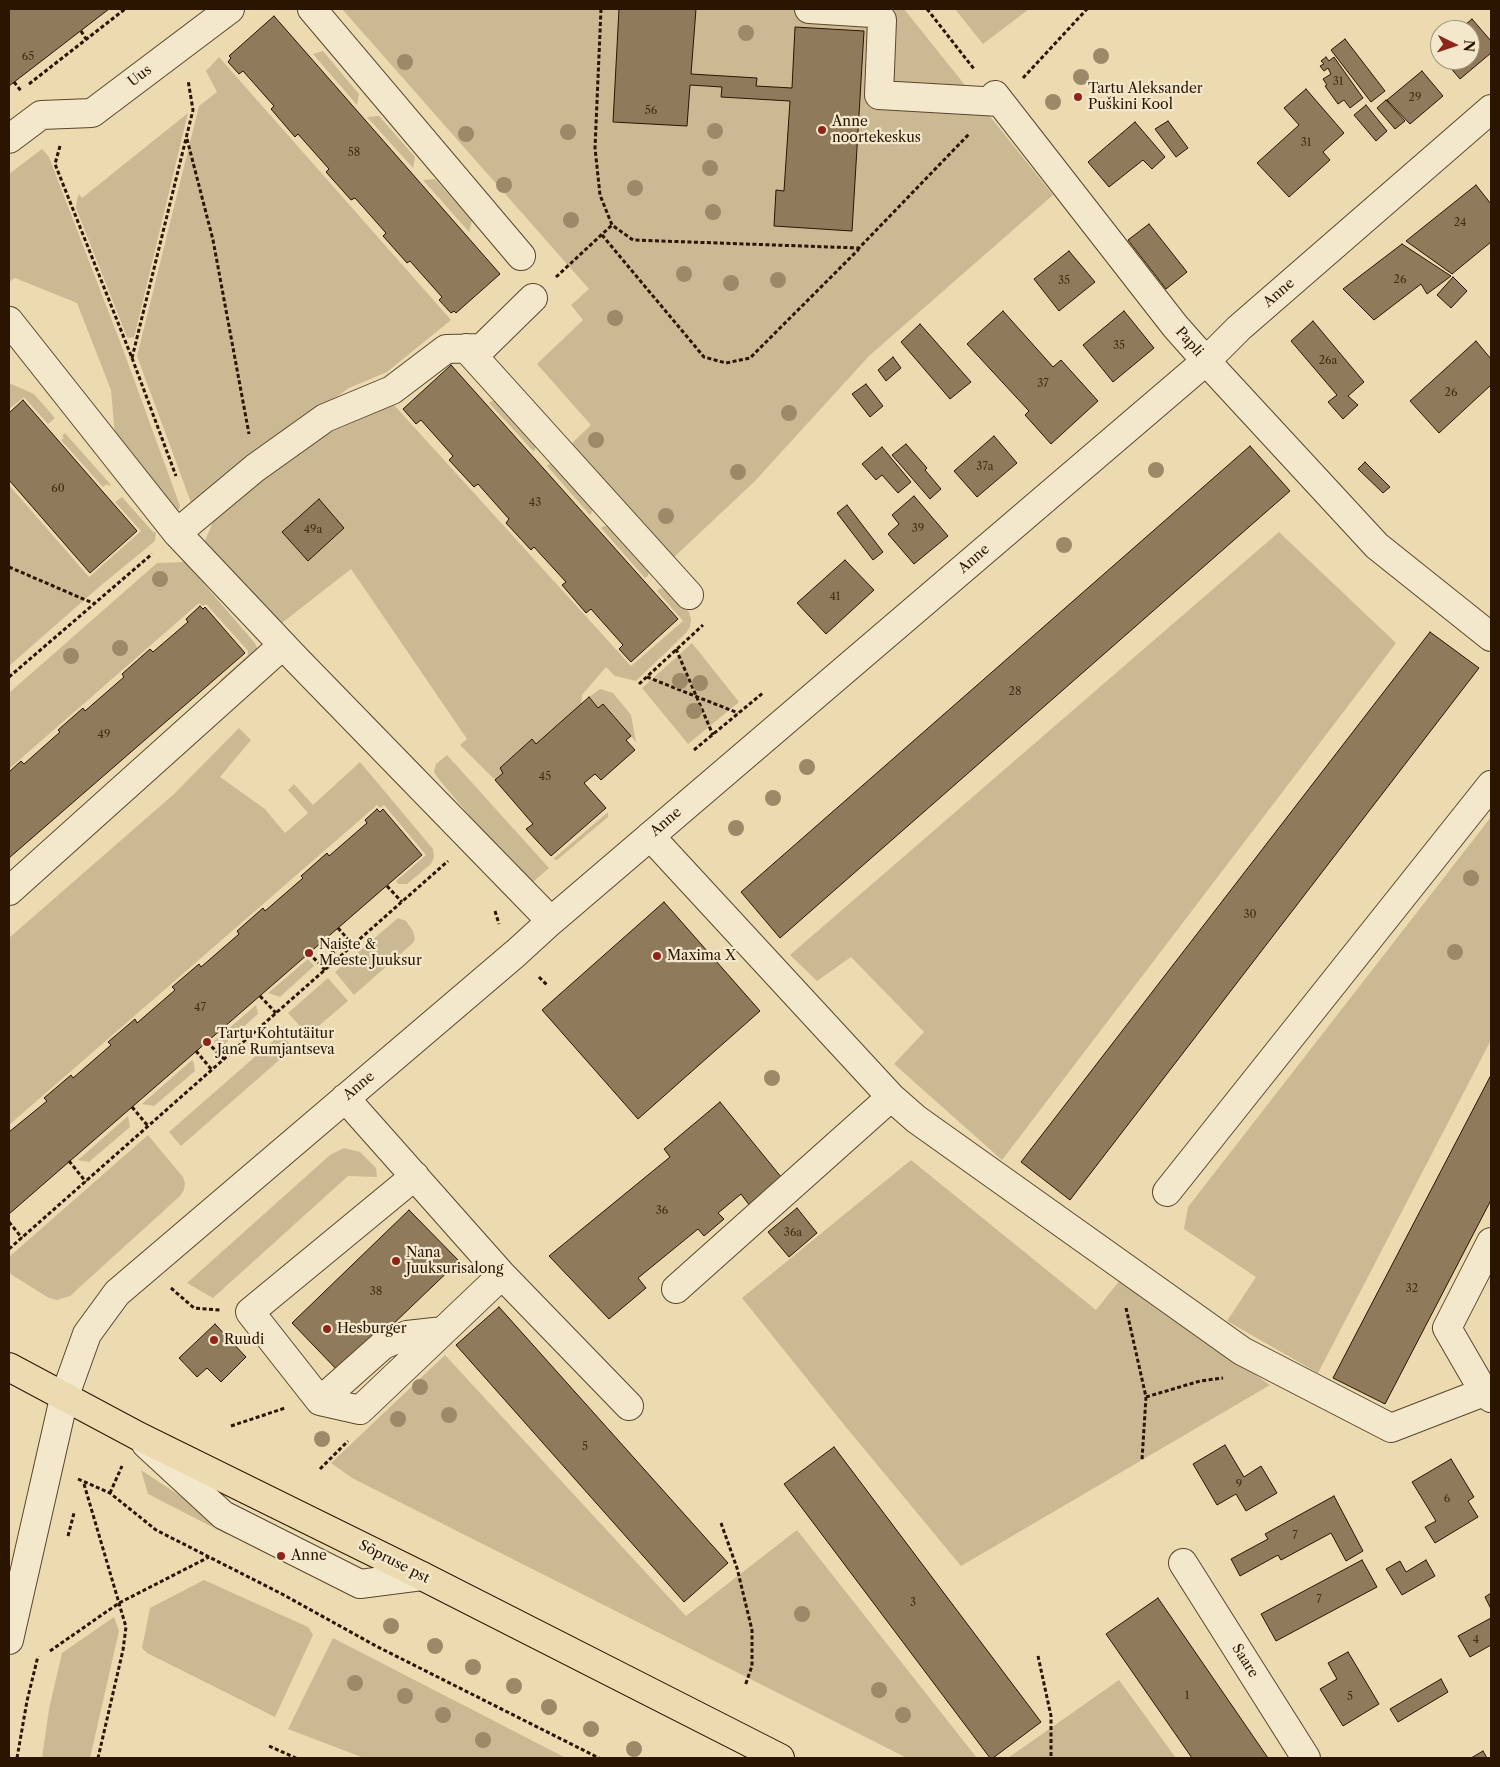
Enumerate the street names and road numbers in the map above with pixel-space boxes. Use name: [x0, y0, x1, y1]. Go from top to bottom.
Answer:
street label: Uus: [125, 62, 155, 90]
street label: Anne: [1260, 275, 1298, 311]
street label: Papli: [1172, 324, 1206, 360]
street label: Anne: [955, 541, 993, 577]
street label: Anne: [647, 804, 685, 840]
street label: Anne: [340, 1068, 378, 1104]
street label: Sõpruse pst: [356, 1537, 432, 1587]
street label: Saare: [1228, 1641, 1262, 1681]

